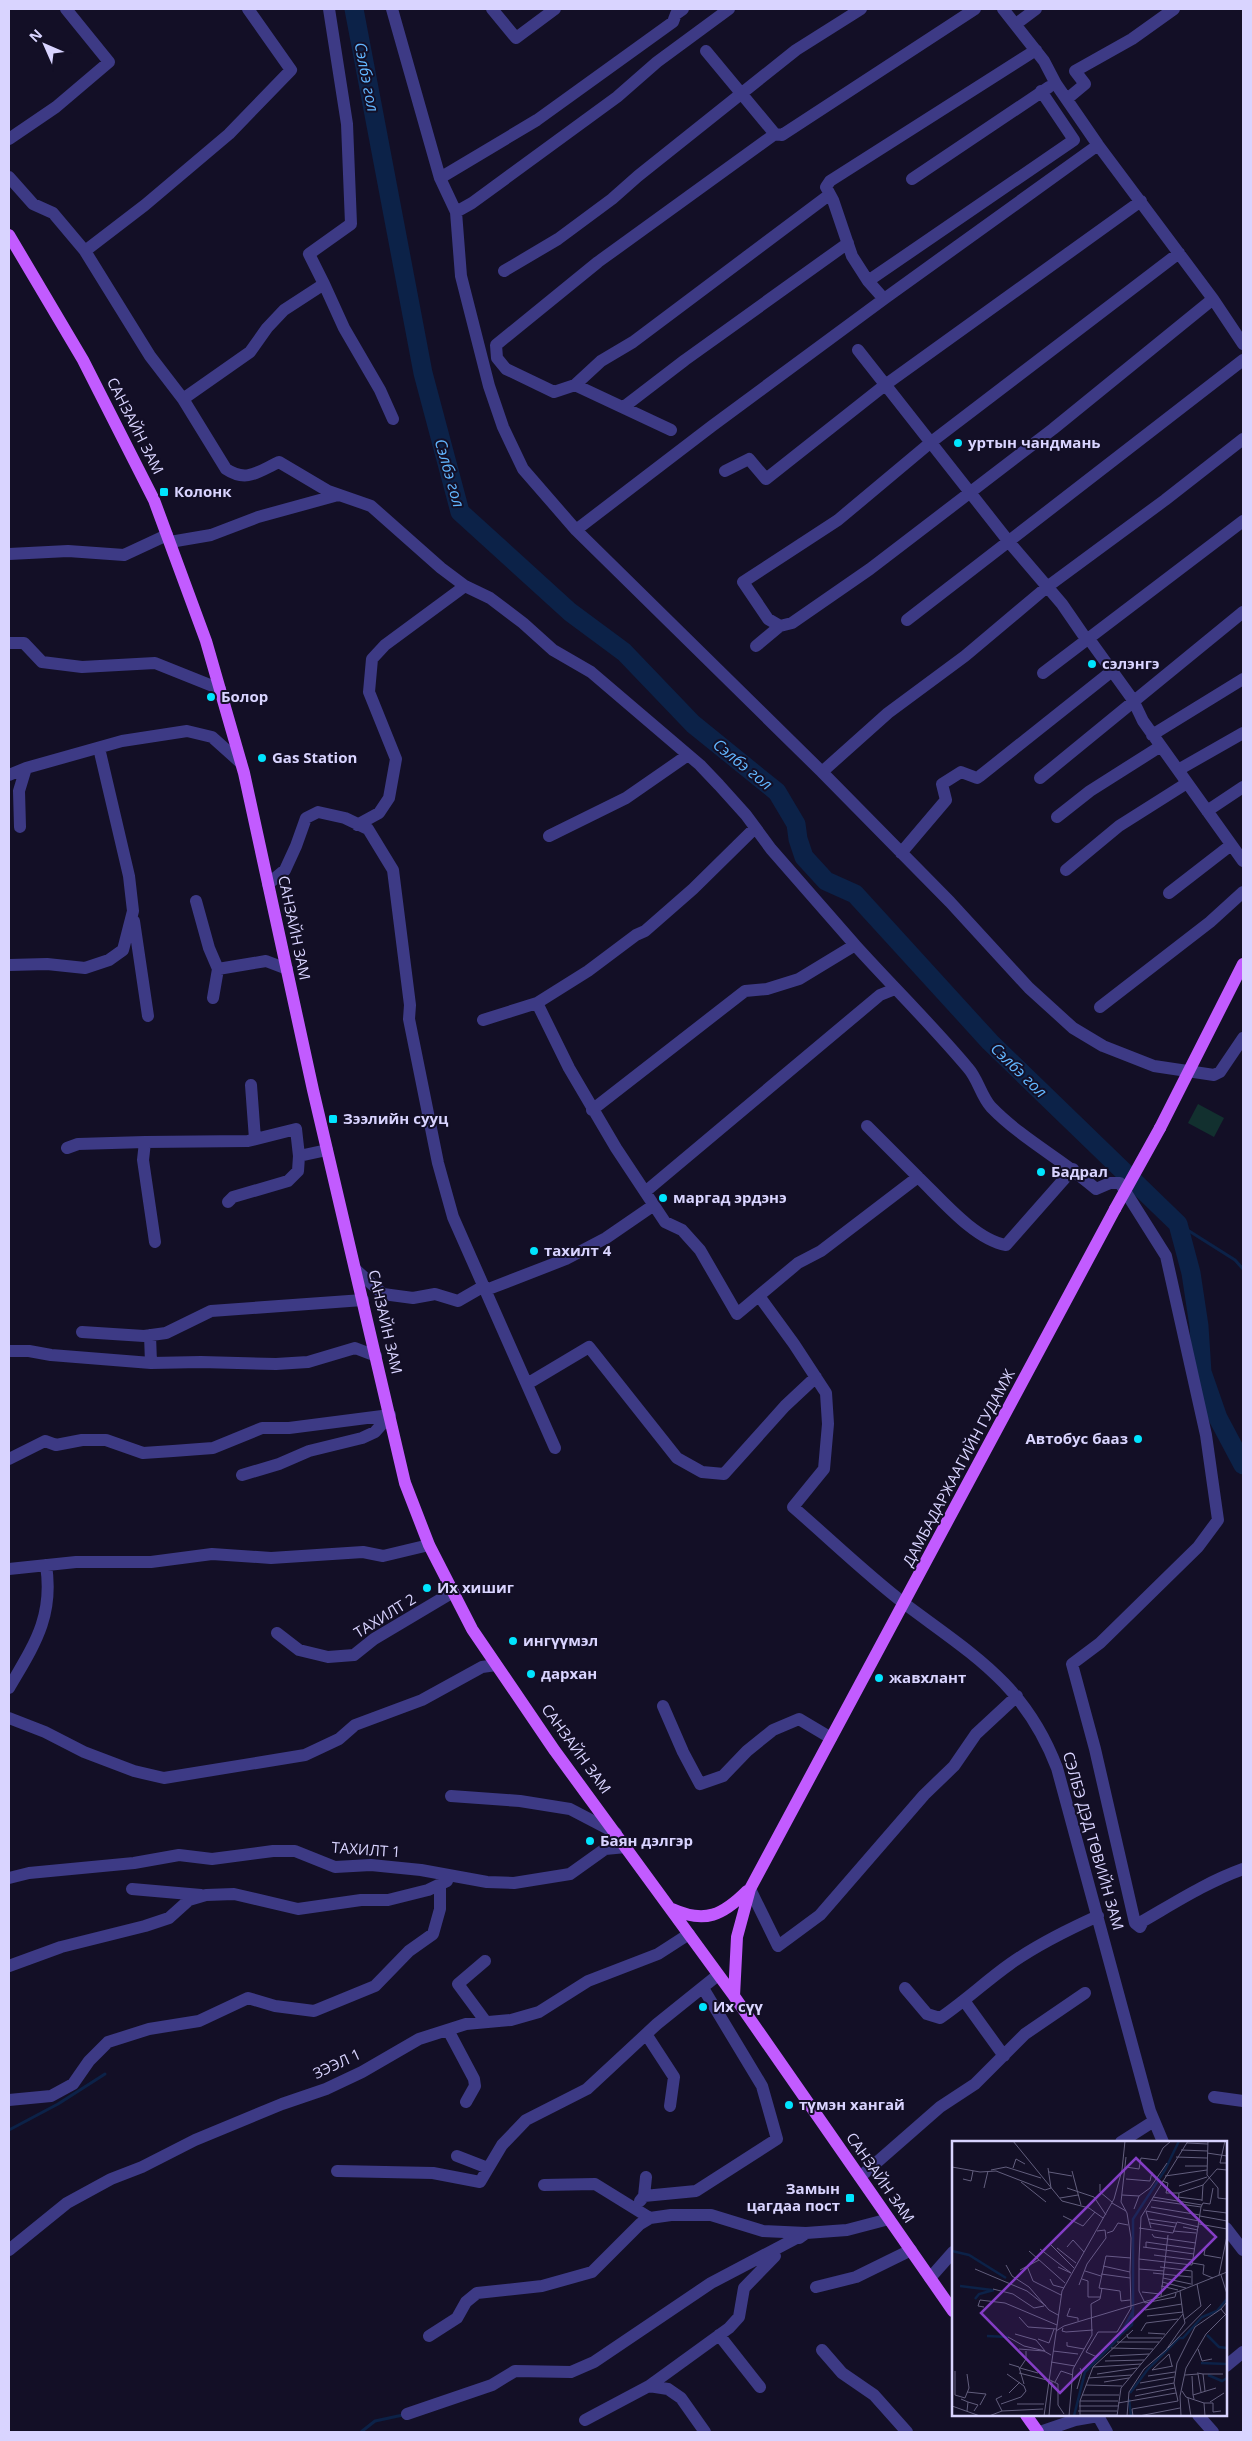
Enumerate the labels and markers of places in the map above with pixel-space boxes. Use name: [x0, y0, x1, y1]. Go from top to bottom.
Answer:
place label: уртын чандмань: [968, 432, 1101, 452]
marker: уртын чандмань: [952, 437, 964, 449]
place label: Колонк: [174, 481, 232, 501]
marker: Колонк: [158, 486, 170, 498]
place label: сэлэнгэ: [1102, 653, 1160, 673]
marker: сэлэнгэ: [1086, 658, 1098, 670]
place label: Болор: [221, 686, 268, 706]
marker: Болор: [205, 691, 217, 703]
place label: Gas Station: [272, 747, 357, 767]
marker: Gas Station: [256, 752, 268, 764]
place label: Зээлийн сууц: [343, 1108, 449, 1128]
marker: Зээлийн сууц: [327, 1113, 339, 1125]
place label: Бадрал: [1051, 1161, 1108, 1181]
marker: Бадрал: [1035, 1166, 1047, 1178]
place label: маргад эрдэнэ: [673, 1187, 787, 1207]
marker: маргад эрдэнэ: [657, 1192, 669, 1204]
place label: тахилт 4: [544, 1240, 612, 1260]
marker: тахилт 4: [528, 1245, 540, 1257]
place label: Автобус бааз: [1025, 1428, 1128, 1448]
marker: Автобус бааз: [1132, 1433, 1144, 1445]
place label: Их хишиг: [437, 1577, 514, 1597]
marker: Их хишиг: [421, 1582, 433, 1594]
place label: ингүүмэл: [523, 1630, 598, 1650]
marker: ингүүмэл: [507, 1635, 519, 1647]
place label: дархан: [541, 1663, 597, 1683]
place label: жавхлант: [889, 1667, 966, 1687]
marker: дархан: [525, 1668, 537, 1680]
marker: жавхлант: [873, 1672, 885, 1684]
place label: Баян дэлгэр: [600, 1830, 693, 1850]
marker: Баян дэлгэр: [584, 1835, 596, 1847]
place label: Их сүү: [713, 1996, 763, 2016]
marker: Их сүү: [697, 2001, 709, 2013]
place label: түмэн хангай: [799, 2094, 905, 2114]
marker: түмэн хангай: [783, 2099, 795, 2111]
place label: Замын цагдаа пост: [746, 2178, 840, 2215]
marker: Замын цагдаа пост: [844, 2192, 856, 2204]

